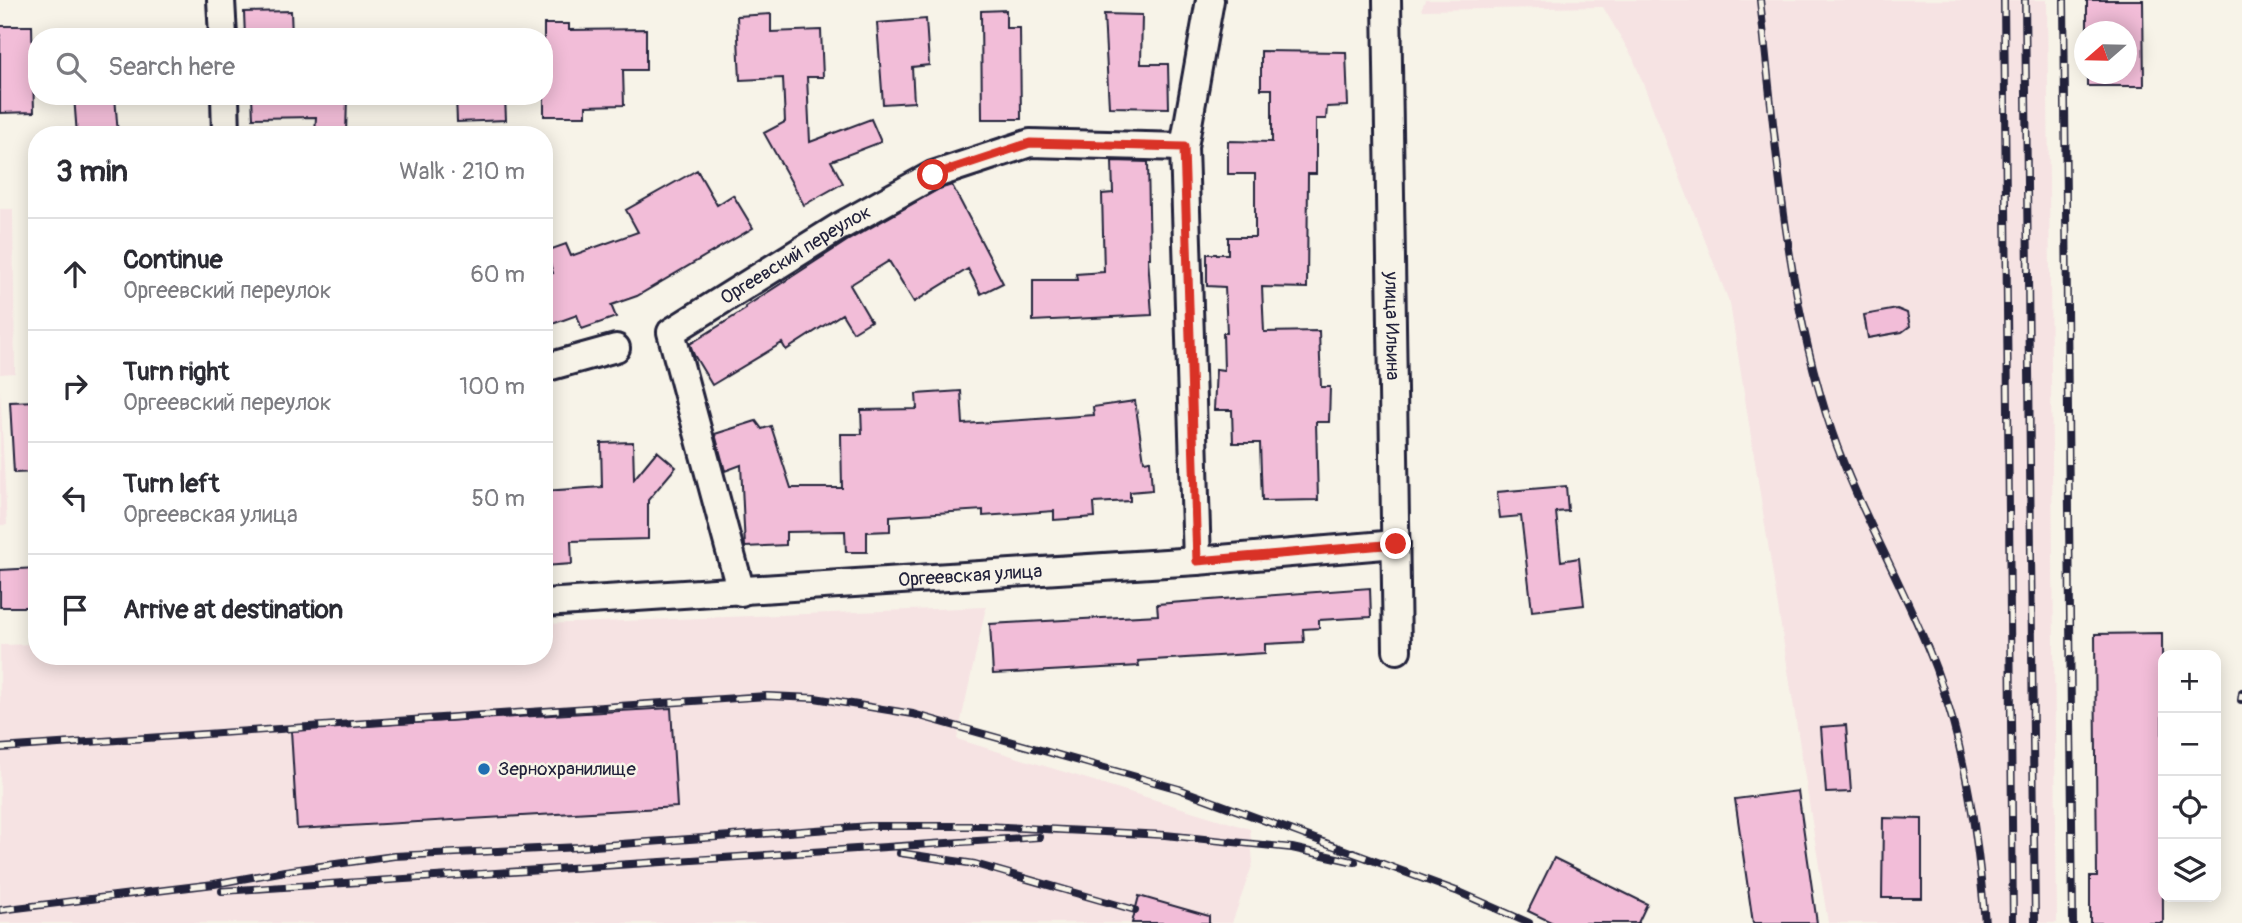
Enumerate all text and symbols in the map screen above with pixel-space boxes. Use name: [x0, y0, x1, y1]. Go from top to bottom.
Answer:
north arrow: [2074, 21, 2137, 84]
search box: [28, 28, 553, 105]
icon: search: [52, 48, 90, 86]
text: Search here: [108, 51, 235, 83]
text: 3 min: [56, 153, 128, 190]
text: Walk · 210 m: [399, 157, 525, 186]
route start: [917, 159, 948, 190]
street label: Оргеевский переулок: [716, 200, 875, 310]
text: Continue: [123, 244, 223, 276]
icon: ahead: [56, 255, 94, 293]
text: 60 m: [470, 260, 525, 289]
street label: улица Ильина: [1379, 271, 1405, 381]
text: Оргеевский переулок: [123, 276, 332, 305]
text: Turn right: [123, 356, 229, 388]
icon: right: [56, 367, 94, 405]
text: 100 m: [459, 372, 525, 401]
text: Оргеевский переулок: [123, 388, 332, 417]
text: Turn left: [123, 468, 219, 500]
icon: left: [56, 479, 94, 517]
text: 50 m: [471, 484, 525, 513]
text: Оргеевская улица: [123, 500, 298, 529]
route end: [1380, 528, 1411, 559]
street label: Оргеевская улица: [897, 559, 1043, 592]
icon: arrive: [56, 591, 94, 629]
text: Arrive at destination: [123, 594, 343, 626]
map controls: [2158, 650, 2221, 902]
button: +: [2158, 650, 2221, 713]
button: −: [2158, 713, 2221, 776]
place label: Зернохранилище: [498, 757, 636, 781]
marker: Зернохранилище: [476, 761, 492, 777]
button: locate: [2158, 776, 2221, 839]
button: layers: [2158, 839, 2221, 902]

